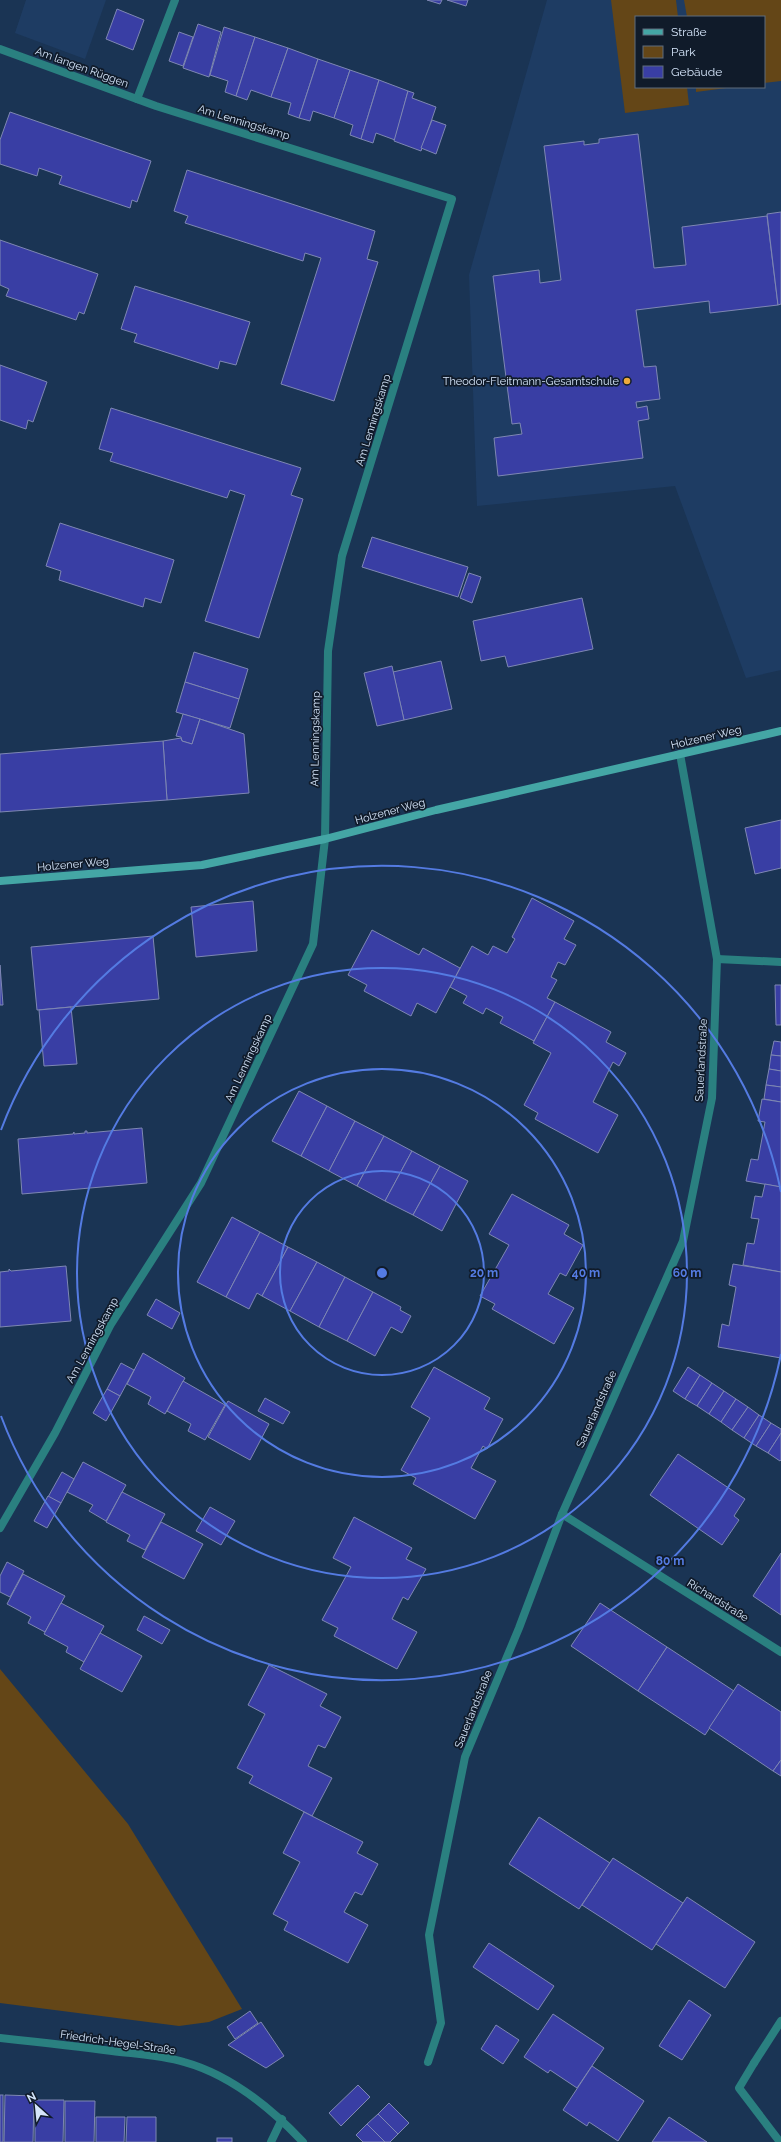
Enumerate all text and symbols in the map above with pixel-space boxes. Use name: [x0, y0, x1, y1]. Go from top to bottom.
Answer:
legend: [635, 16, 765, 88]
text: Straße: [671, 25, 707, 39]
street label: Am langen Rüggen: [33, 45, 130, 90]
text: Park: [671, 45, 696, 59]
text: Gebäude: [671, 65, 722, 79]
street label: Am Lenningskamp: [196, 102, 292, 143]
street label: Am Lenningskamp: [353, 372, 394, 468]
place label: Theodor-Fleitmann-Gesamtschule: [443, 375, 620, 388]
marker: Theodor-Fleitmann-Gesamtschule: [622, 376, 632, 386]
street label: Am Lenningskamp: [308, 691, 323, 787]
street label: Holzener Weg: [669, 723, 743, 752]
street label: Holzener Weg: [354, 796, 427, 827]
street label: Holzener Weg: [36, 855, 110, 874]
street label: Am Lenningskamp: [222, 1012, 275, 1104]
street label: Sauerlandstraße: [693, 1018, 710, 1102]
centre of rings: [375, 1266, 389, 1280]
text: 20 m: [470, 1266, 498, 1280]
text: 40 m: [572, 1266, 600, 1280]
text: 60 m: [673, 1266, 701, 1280]
street label: Am Lenningskamp: [64, 1295, 121, 1385]
street label: Sauerlandstraße: [574, 1368, 620, 1450]
text: 80 m: [656, 1554, 684, 1568]
street label: Richardstraße: [685, 1576, 751, 1625]
street label: Sauerlandstraße: [452, 1668, 495, 1750]
street label: Friedrich-Hegel-Straße: [59, 2028, 177, 2057]
north arrow: [16, 2086, 56, 2126]
text: N: [25, 2090, 38, 2105]

